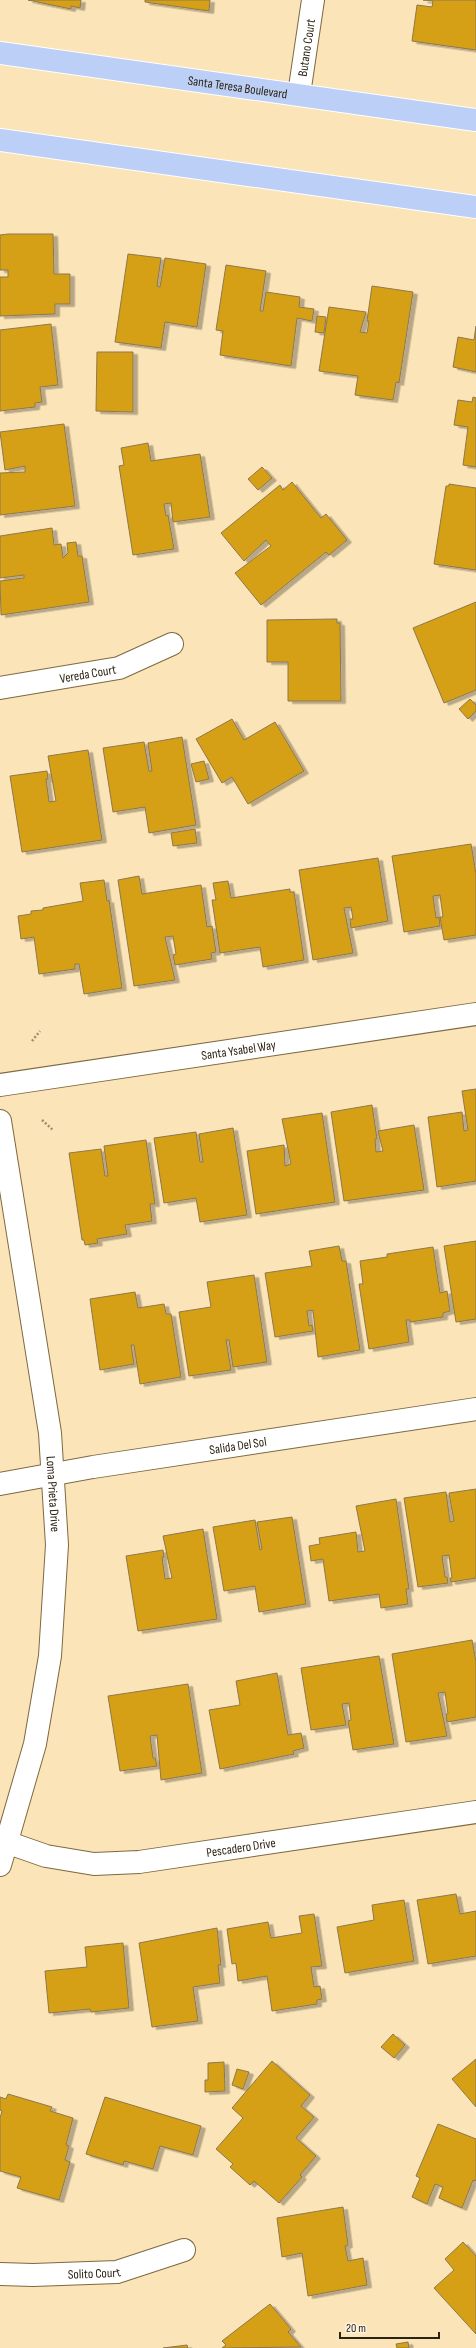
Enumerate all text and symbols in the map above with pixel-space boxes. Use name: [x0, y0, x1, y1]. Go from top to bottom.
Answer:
street label: Butano Court: [295, 18, 319, 78]
street label: Santa Teresa Boulevard: [187, 73, 288, 102]
street label: Vereda Court: [59, 662, 117, 687]
street label: Santa Ysabel Way: [200, 1037, 277, 1064]
street label: Salida Del Sol: [208, 1434, 268, 1458]
street label: Loma Prieta Drive: [42, 1455, 63, 1532]
street label: Pescadero Drive: [205, 1835, 277, 1861]
street label: Solito Court: [68, 2264, 123, 2283]
scale bar: [340, 2314, 439, 2340]
text: 20 m: [346, 2321, 366, 2336]

